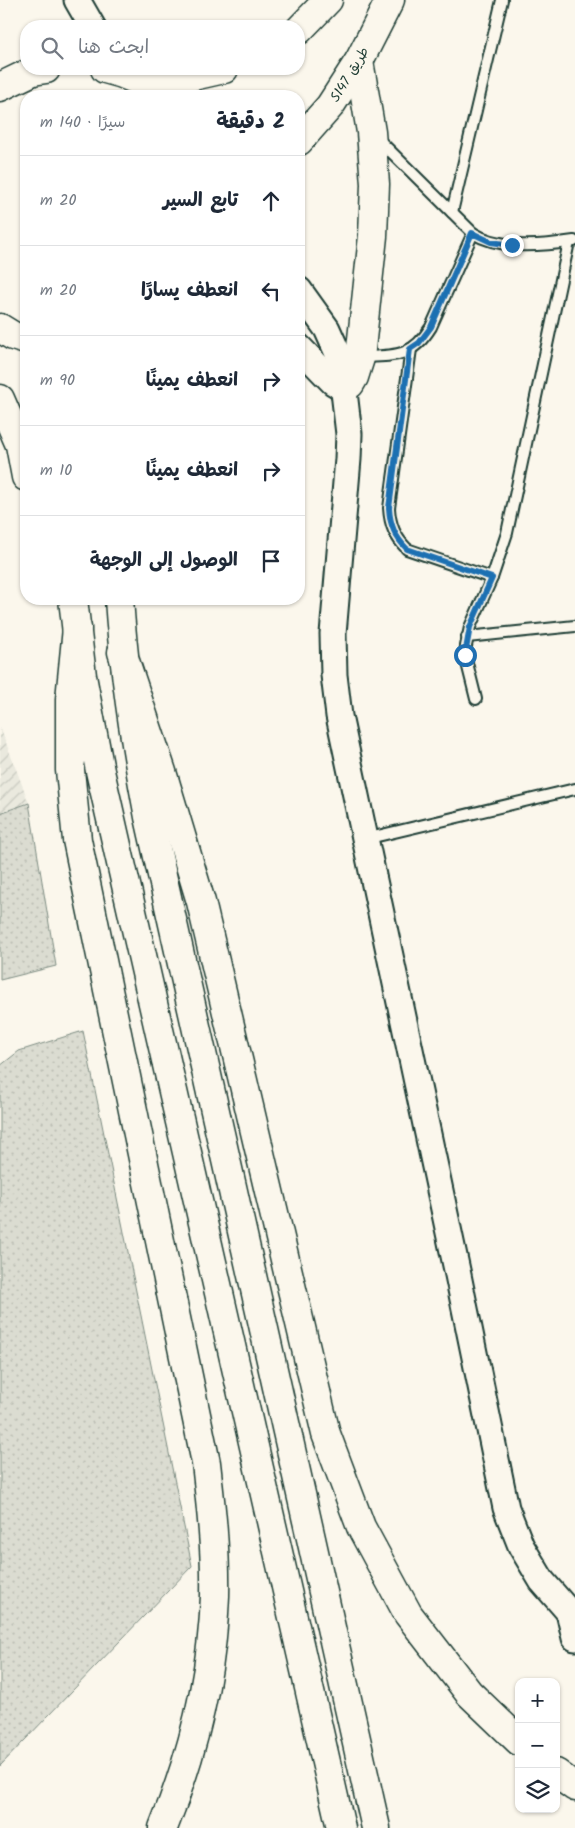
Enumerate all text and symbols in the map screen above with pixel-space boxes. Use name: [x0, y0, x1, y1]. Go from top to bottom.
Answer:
search box: [20, 20, 305, 75]
text: ابحث هنا: [78, 33, 149, 63]
icon: search: [38, 34, 66, 62]
street label: S147 طريق: [325, 43, 375, 106]
text: 2 دقيقة: [216, 106, 285, 139]
text: سيرًا · 140 m: [40, 110, 125, 135]
text: تابع السير: [163, 186, 238, 216]
icon: ahead: [257, 187, 285, 215]
text: 20 m: [40, 188, 76, 213]
route end: [501, 234, 524, 257]
text: انعطف يسارًا: [141, 276, 238, 306]
icon: left: [257, 277, 285, 305]
text: 20 m: [40, 278, 76, 303]
text: انعطف يمينًا: [146, 366, 238, 396]
icon: right: [257, 367, 285, 395]
text: 90 m: [40, 368, 75, 393]
text: انعطف يمينًا: [146, 456, 238, 486]
icon: right: [257, 457, 285, 485]
text: 10 m: [40, 458, 72, 483]
text: الوصول إلى الوجهة: [90, 546, 238, 576]
icon: arrive: [257, 547, 285, 575]
route start: [454, 644, 477, 667]
map controls: [515, 1678, 560, 1813]
button: +: [515, 1678, 560, 1723]
button: −: [515, 1723, 560, 1768]
button: layers: [515, 1768, 560, 1813]

